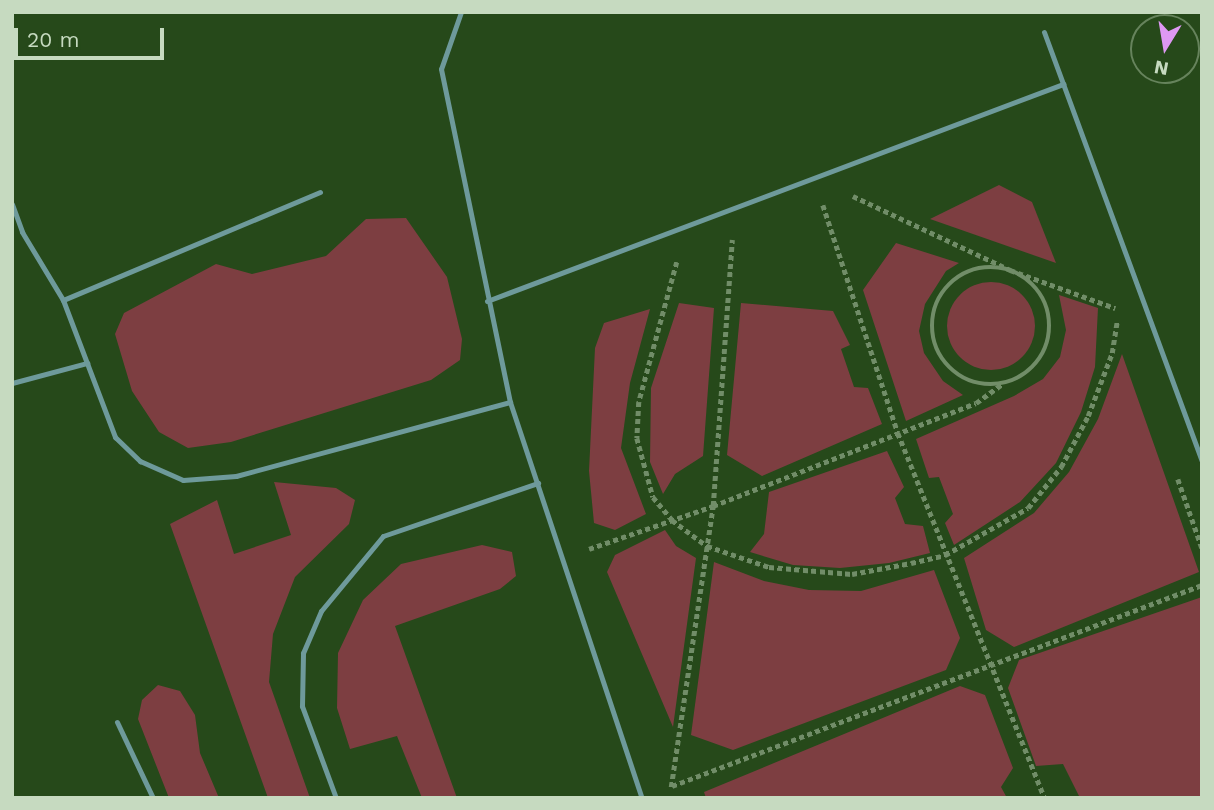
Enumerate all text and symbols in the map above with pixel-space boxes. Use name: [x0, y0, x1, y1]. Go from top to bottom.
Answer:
scale bar: [18, 14, 168, 58]
north arrow: [1130, 14, 1200, 84]
text: 20 m: [27, 27, 79, 52]
text: N: [1152, 56, 1170, 81]

